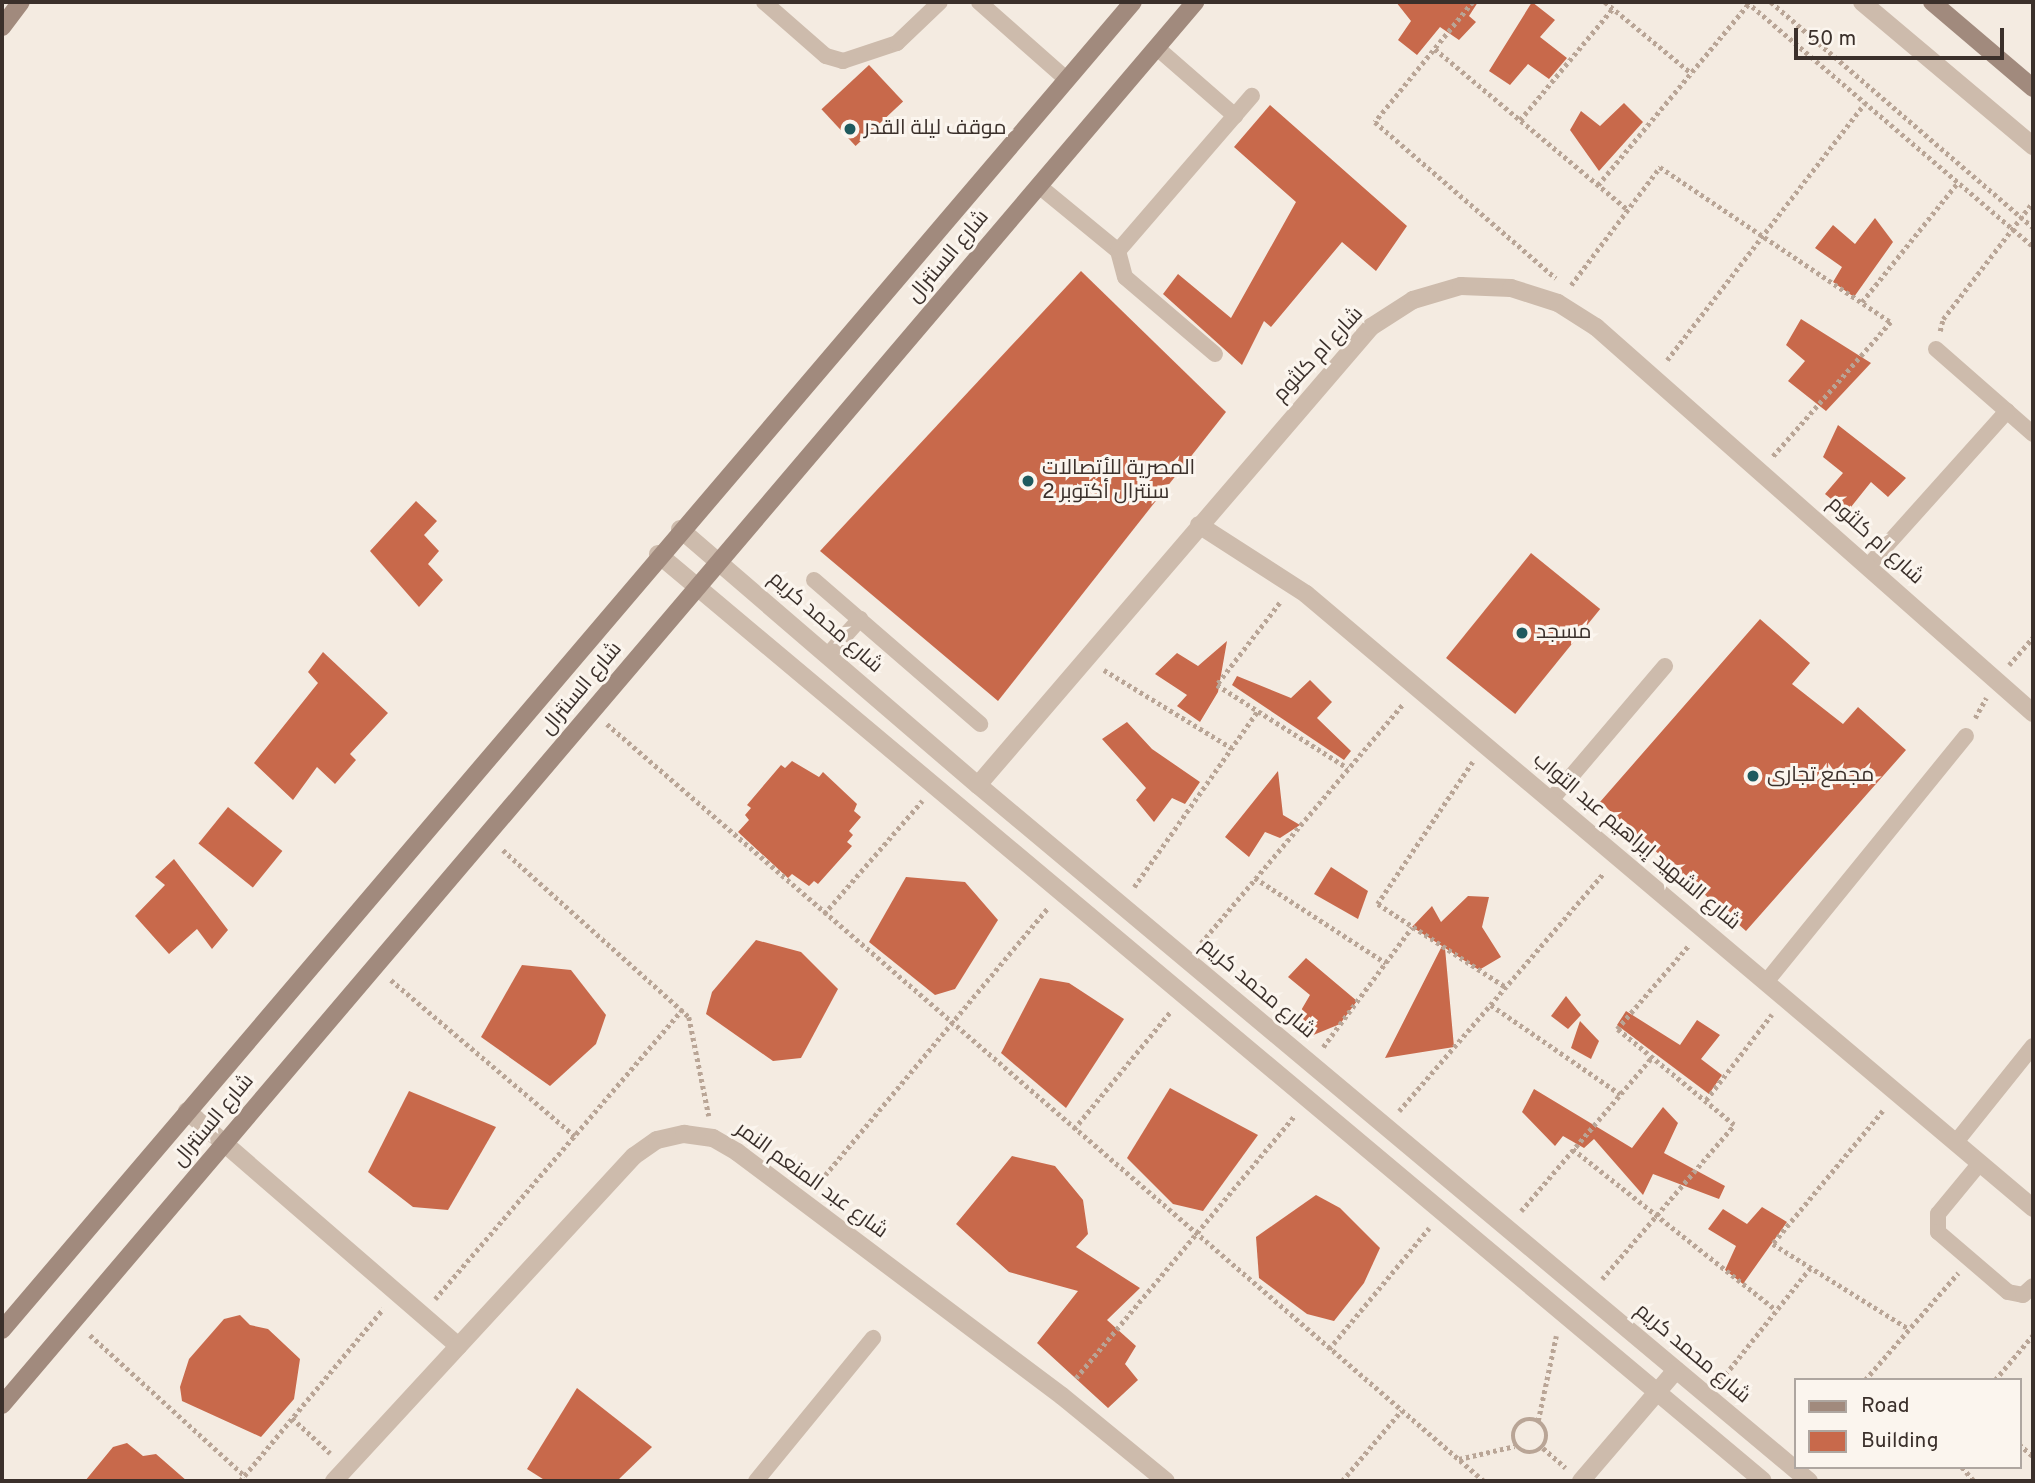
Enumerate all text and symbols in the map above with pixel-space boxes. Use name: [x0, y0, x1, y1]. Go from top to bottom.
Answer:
scale bar: [1797, 14, 2007, 58]
text: 50 m: [1807, 26, 1856, 53]
place label: موقف ليلة القدر: [864, 116, 1007, 142]
marker: موقف ليلة القدر: [842, 121, 858, 137]
street label: شارع السنترال: [903, 205, 995, 309]
street label: شارع ام كلثوم: [1269, 302, 1369, 408]
place label: المصرية للأتصالات سنترال أكتوبر 2: [1042, 456, 1195, 506]
marker: المصرية للأتصالات سنترال أكتوبر 2: [1020, 473, 1036, 489]
street label: شارع ام كلثوم: [1822, 491, 1928, 591]
street label: شارع محمد كريم: [763, 567, 887, 679]
place label: مسجد: [1536, 620, 1591, 646]
marker: مسجد: [1514, 625, 1530, 641]
street label: شارع السنترال: [536, 637, 628, 741]
street label: شارع الشهيد إبراهيم عبد التواب: [1527, 748, 1745, 936]
place label: مجمع تجارى: [1767, 763, 1874, 789]
marker: مجمع تجارى: [1745, 768, 1761, 784]
street label: شارع محمد كريم: [1194, 934, 1320, 1044]
street label: شارع السنترال: [168, 1069, 260, 1173]
street label: شارع عبد المنعم النمر: [730, 1117, 892, 1245]
street label: شارع محمد كريم: [1629, 1299, 1755, 1409]
legend: [1794, 1378, 2021, 1469]
text: Road: [1861, 1393, 1910, 1420]
text: Building: [1861, 1428, 1939, 1455]

